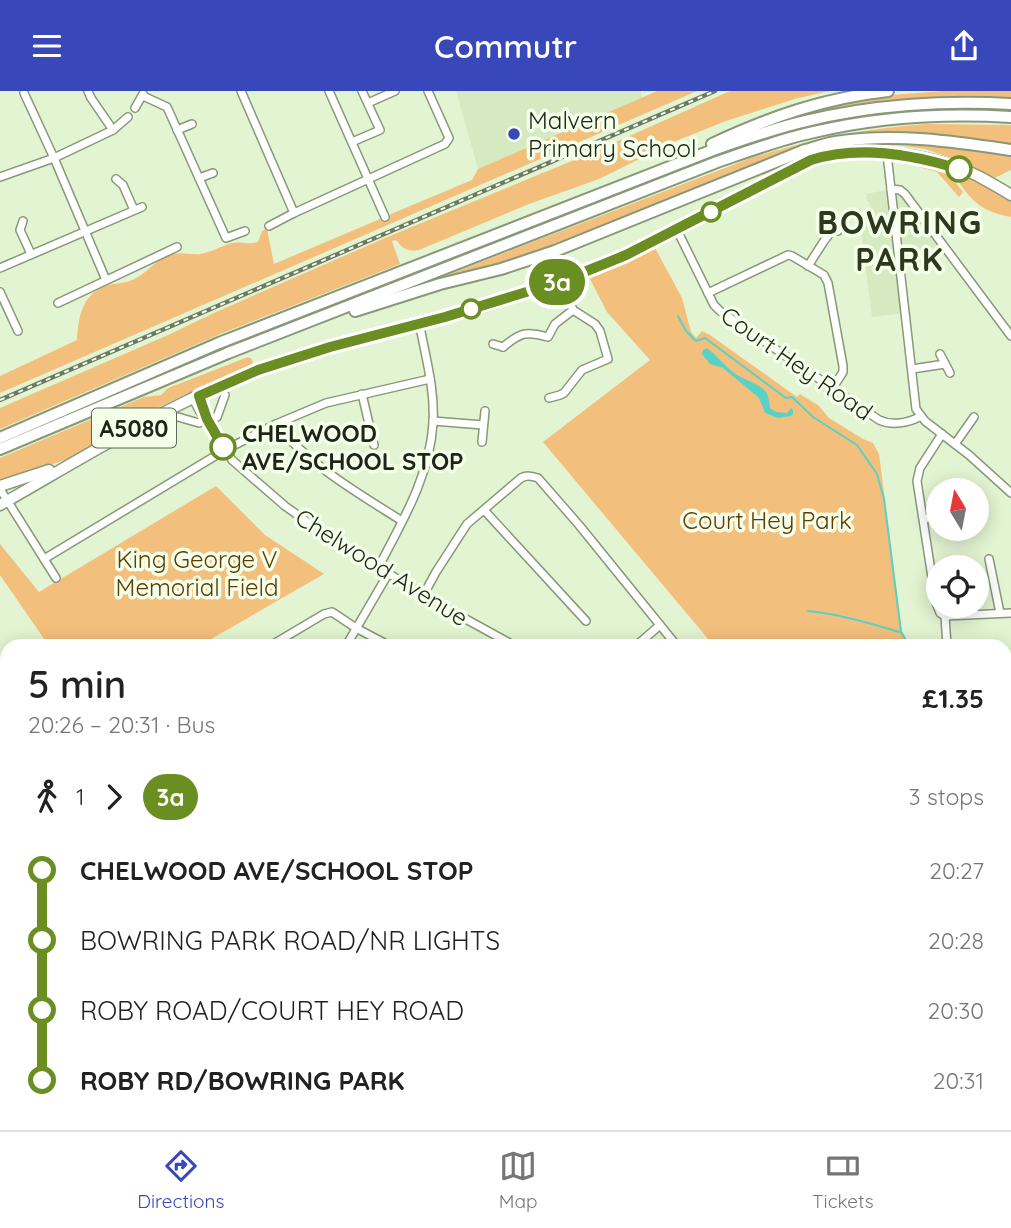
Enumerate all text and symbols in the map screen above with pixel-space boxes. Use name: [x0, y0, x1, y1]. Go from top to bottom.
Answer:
text: Commutr: [434, 26, 577, 66]
icon: menu: [28, 27, 66, 65]
icon: share: [945, 27, 983, 65]
place label: Malvern Primary School: [528, 105, 697, 163]
marker: Malvern Primary School: [506, 126, 522, 142]
unlabelled marker: [946, 156, 972, 182]
unlabelled marker: [701, 202, 721, 222]
district label: BOWRING PARK: [817, 202, 983, 279]
line badge: 3a: [526, 259, 588, 305]
text: 3a: [543, 267, 571, 297]
unlabelled marker: [461, 299, 481, 319]
street label: Court Hey Road: [715, 300, 879, 426]
road number: A5080: [92, 409, 176, 447]
place label: CHELWOOD AVE/SCHOOL STOP: [242, 418, 464, 476]
marker: CHELWOOD AVE/SCHOOL STOP: [210, 434, 236, 460]
north arrow: [926, 478, 989, 541]
map controls: [926, 478, 989, 618]
street label: Chelwood Avenue: [290, 502, 474, 632]
park label: Court Hey Park: [682, 505, 852, 535]
park label: King George V Memorial Field: [116, 544, 278, 602]
button: locate: [926, 555, 989, 618]
text: 5 min: [28, 660, 126, 708]
text: £1.35: [922, 682, 984, 715]
text: 20:26 – 20:31 · Bus: [28, 710, 215, 739]
icon: walk: [28, 778, 66, 816]
icon: forward: [95, 778, 133, 816]
text: 1: [76, 782, 85, 811]
text: 3a: [157, 782, 184, 812]
text: 3 stops: [909, 782, 984, 811]
text: CHELWOOD AVE/SCHOOL STOP: [80, 854, 474, 887]
text: 20:27: [929, 856, 984, 885]
text: BOWRING PARK ROAD/NR LIGHTS: [80, 924, 500, 957]
text: 20:28: [928, 926, 984, 955]
text: ROBY ROAD/COURT HEY ROAD: [80, 994, 464, 1027]
text: 20:30: [928, 996, 984, 1025]
text: ROBY RD/BOWRING PARK: [80, 1064, 405, 1097]
text: 20:31: [933, 1066, 984, 1095]
tab: Directions: [137, 1147, 224, 1213]
tab: Map: [499, 1147, 538, 1213]
tab: Tickets: [812, 1147, 874, 1213]

